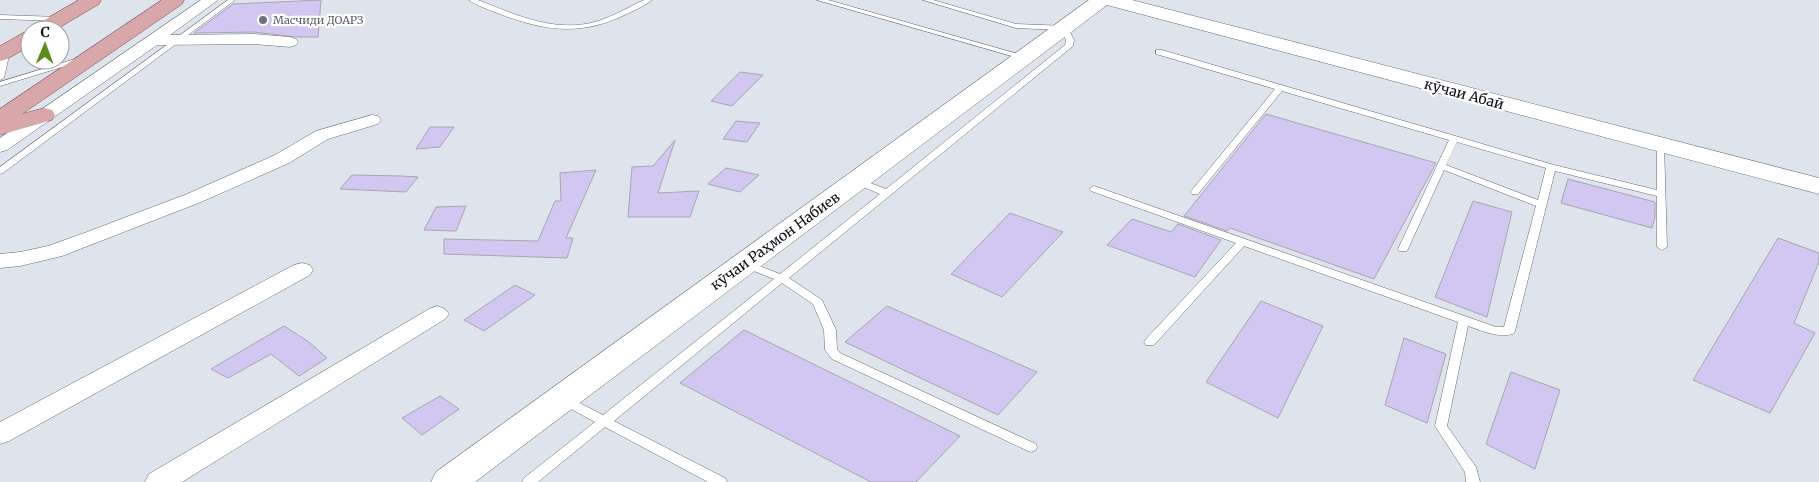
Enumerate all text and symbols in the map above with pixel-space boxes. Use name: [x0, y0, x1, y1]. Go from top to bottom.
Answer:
place label: Масчиди ДОАРЗ: [273, 13, 364, 27]
marker: Масчиди ДОАРЗ: [257, 14, 269, 26]
north arrow: [20, 20, 70, 70]
text: С: [40, 23, 50, 41]
street label: кӯчаи Абаӣ: [1422, 75, 1506, 113]
street label: кӯчаи Раҳмон Набиев: [707, 188, 843, 294]

